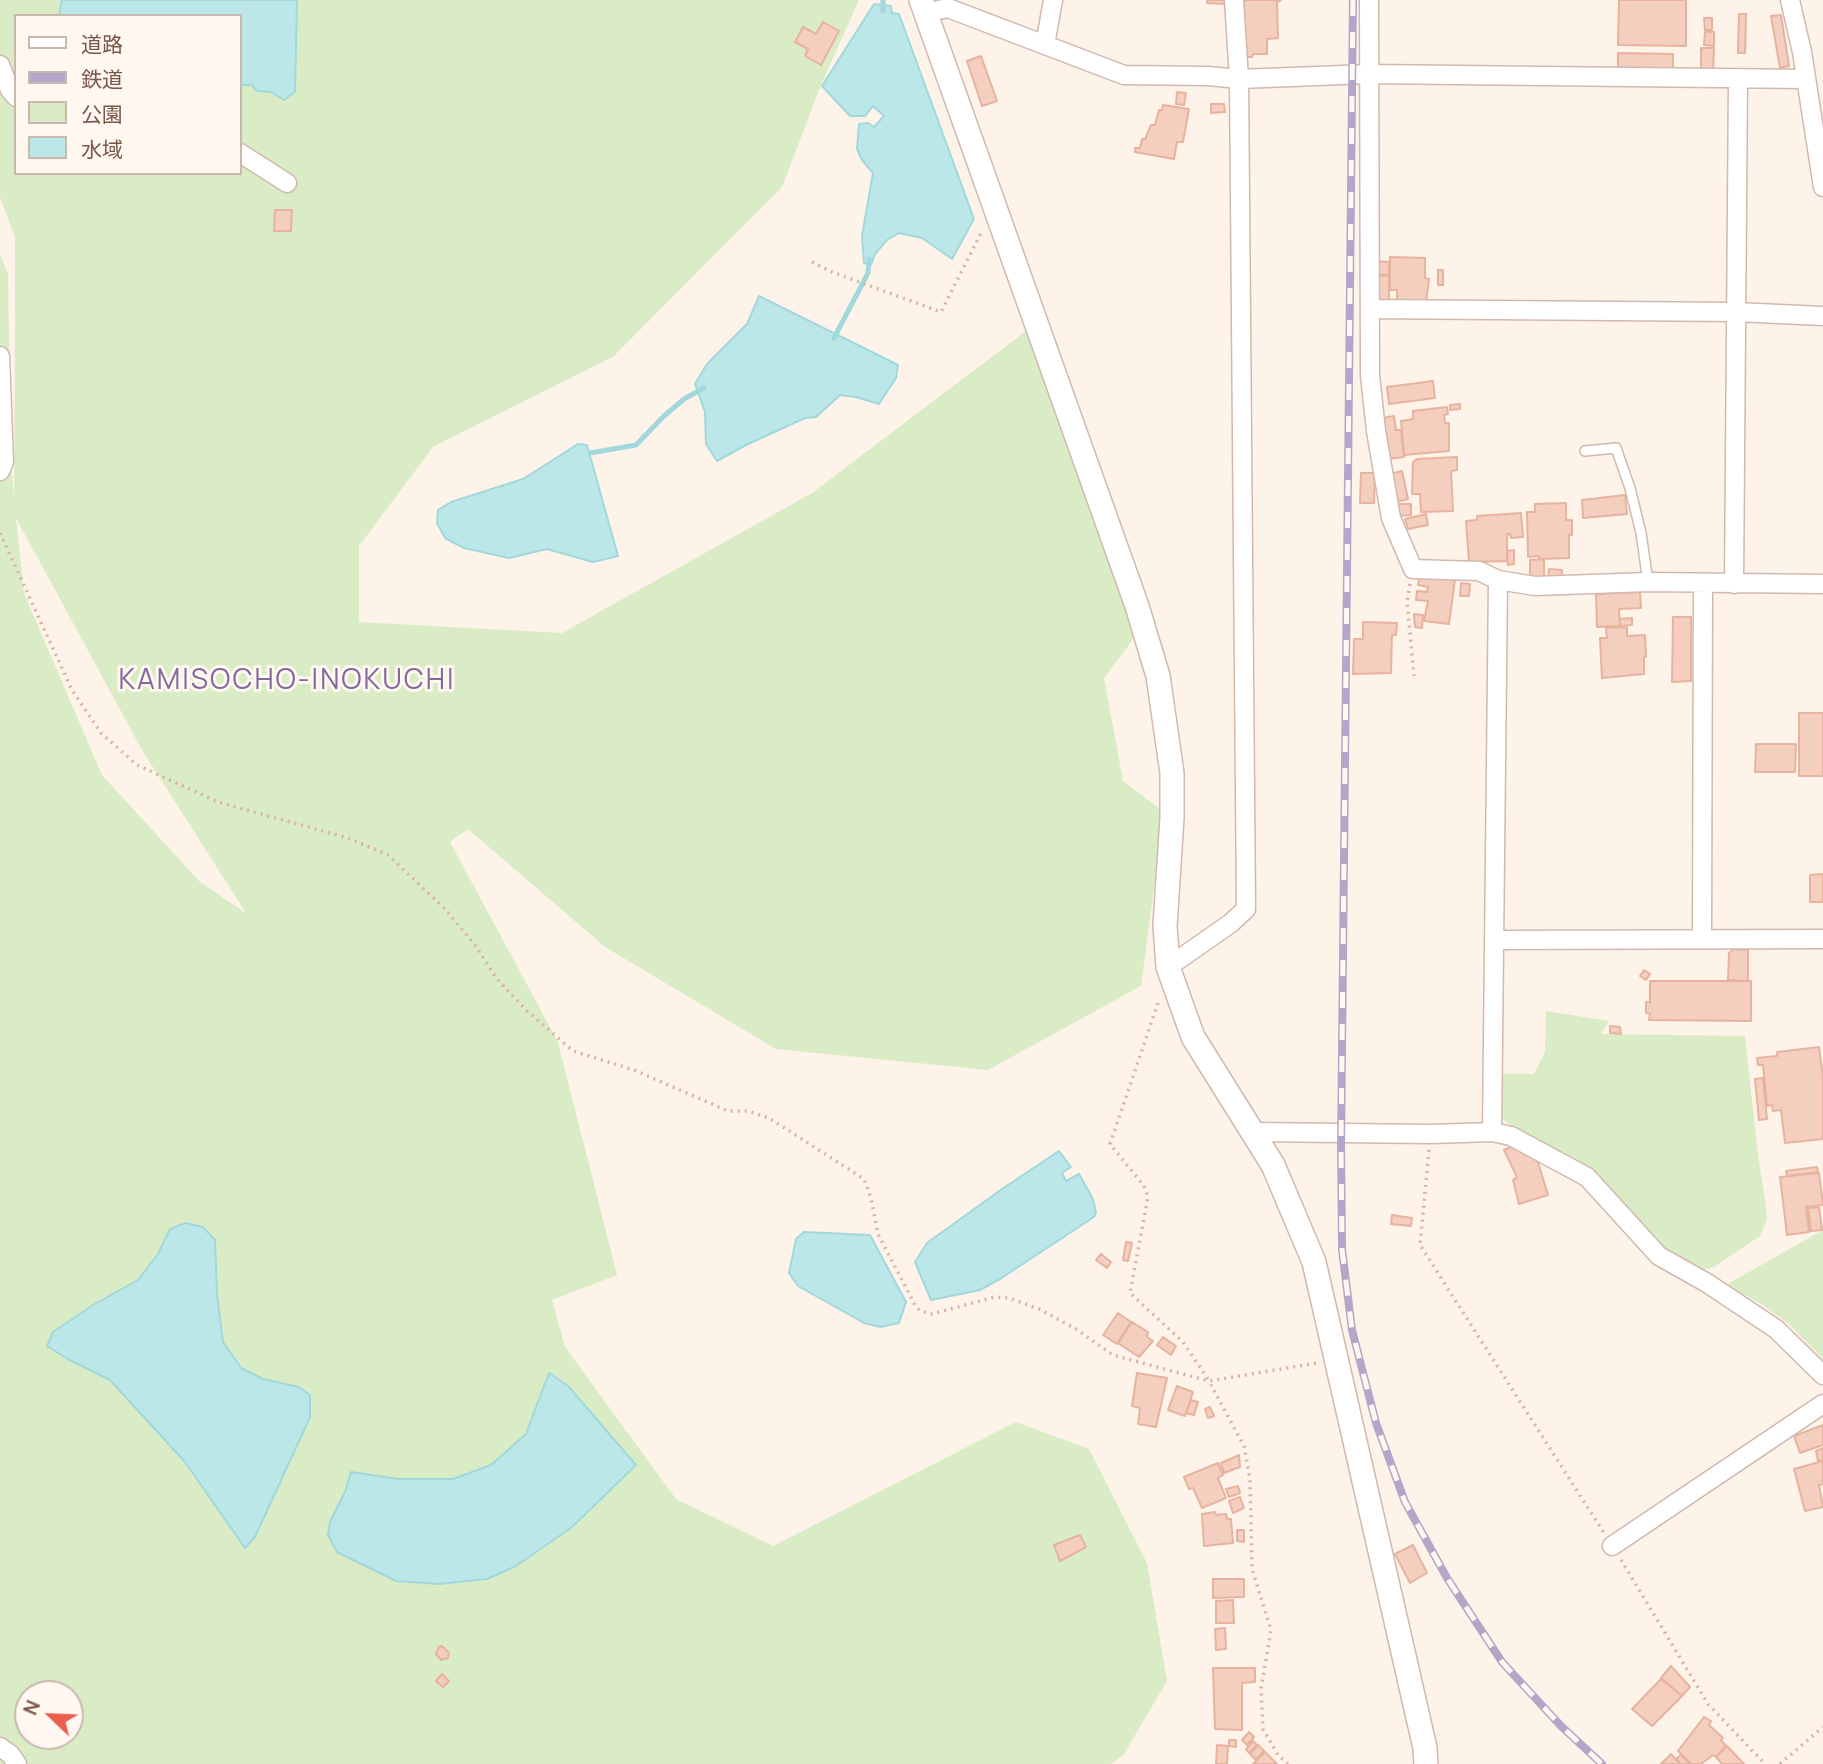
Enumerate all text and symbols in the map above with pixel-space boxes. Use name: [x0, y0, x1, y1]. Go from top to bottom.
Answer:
legend: [14, 14, 242, 175]
text: 道路: [81, 30, 123, 58]
text: 鉄道: [81, 65, 123, 93]
text: 公園: [81, 100, 123, 128]
text: 水域: [81, 135, 123, 163]
district label: KAMISOCHO-INOKUCHI: [121, 664, 453, 698]
north arrow: [14, 1680, 84, 1750]
text: N: [17, 1696, 46, 1719]

